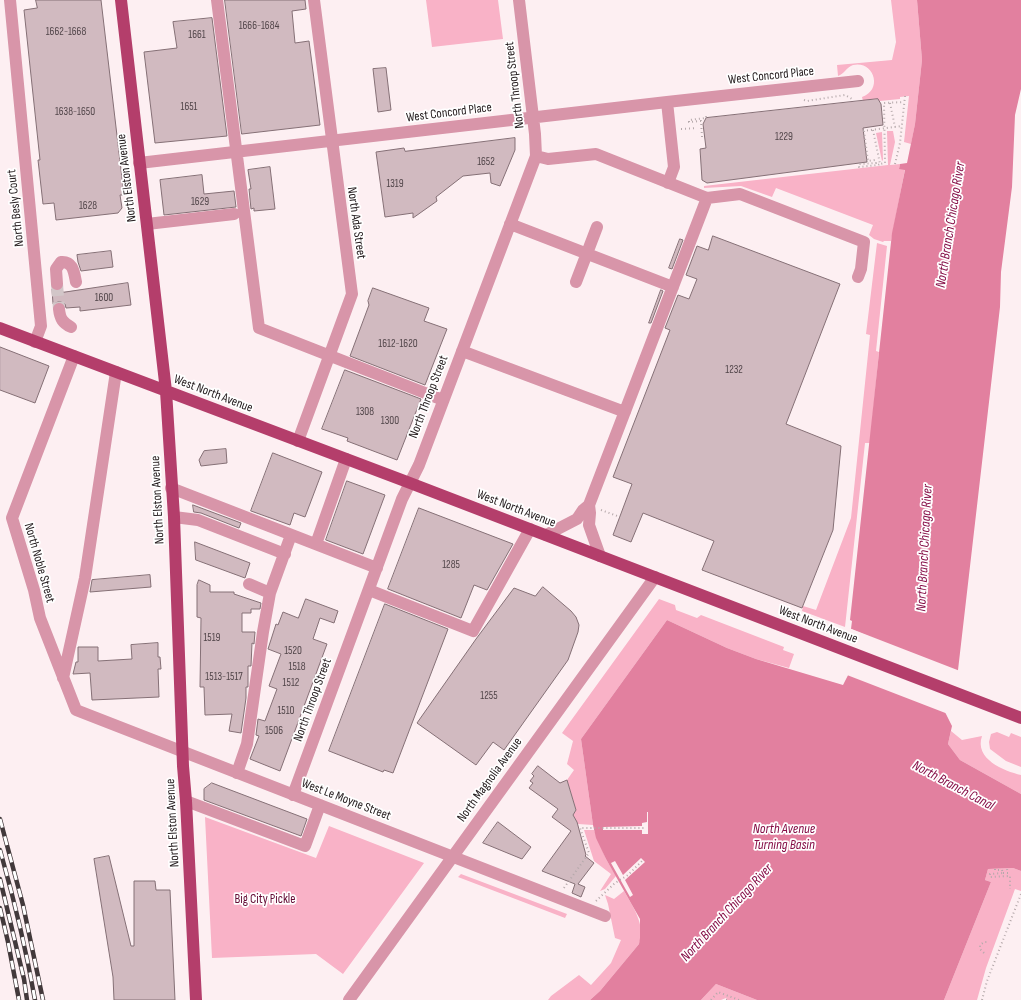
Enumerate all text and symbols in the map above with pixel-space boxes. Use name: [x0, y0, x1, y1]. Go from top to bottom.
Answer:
house number: 1666-1684: [239, 19, 279, 33]
house number: 1662-1668: [46, 25, 86, 39]
house number: 1661: [188, 28, 206, 42]
street label: North Throop Street: [502, 41, 528, 129]
street label: West Concord Place: [727, 64, 815, 88]
house number: 1651: [181, 100, 197, 114]
street label: West Concord Place: [405, 100, 493, 126]
house number: 1638-1650: [55, 105, 95, 119]
house number: 1229: [775, 130, 793, 144]
street label: North Elston Avenue: [114, 133, 140, 223]
house number: 1652: [477, 155, 495, 169]
water label: North Branch Chicago River: [933, 161, 969, 289]
street label: North Besly Court: [4, 169, 28, 247]
house number: 1319: [386, 177, 404, 191]
street label: North Ada Street: [343, 186, 369, 260]
house number: 1629: [191, 195, 209, 209]
house number: 1628: [79, 199, 97, 213]
house number: 1600: [95, 291, 113, 305]
house number: 1612-1620: [378, 337, 418, 351]
street label: North Throop Street: [406, 353, 452, 441]
house number: 1232: [725, 363, 743, 377]
street label: West North Avenue: [171, 372, 255, 416]
house number: 1308: [356, 405, 374, 419]
house number: 1300: [381, 414, 399, 428]
street label: North Elston Avenue: [148, 455, 168, 545]
water label: North Branch Chicago River: [913, 484, 937, 612]
street label: West North Avenue: [474, 487, 558, 531]
street label: North Noble Street: [20, 521, 58, 605]
house number: 1285: [442, 558, 460, 572]
street label: West North Avenue: [776, 603, 860, 647]
house number: 1519: [204, 631, 220, 645]
house number: 1520: [284, 644, 302, 658]
street label: North Throop Street: [291, 656, 335, 744]
house number: 1518: [289, 660, 305, 674]
house number: 1513-1517: [205, 670, 243, 684]
house number: 1512: [283, 676, 299, 690]
house number: 1255: [480, 689, 498, 703]
house number: 1510: [277, 704, 295, 718]
house number: 1506: [265, 724, 283, 738]
street label: North Magnolia Avenue: [454, 735, 526, 825]
water label: North Branch Canal: [909, 757, 997, 815]
street label: West Le Moyne Street: [299, 776, 393, 824]
street label: North Elston Avenue: [163, 778, 183, 868]
water label: North Avenue Turning Basin: [753, 821, 815, 854]
water label: North Branch Chicago River: [677, 861, 777, 965]
park label: Big City Pickle: [235, 892, 295, 908]

